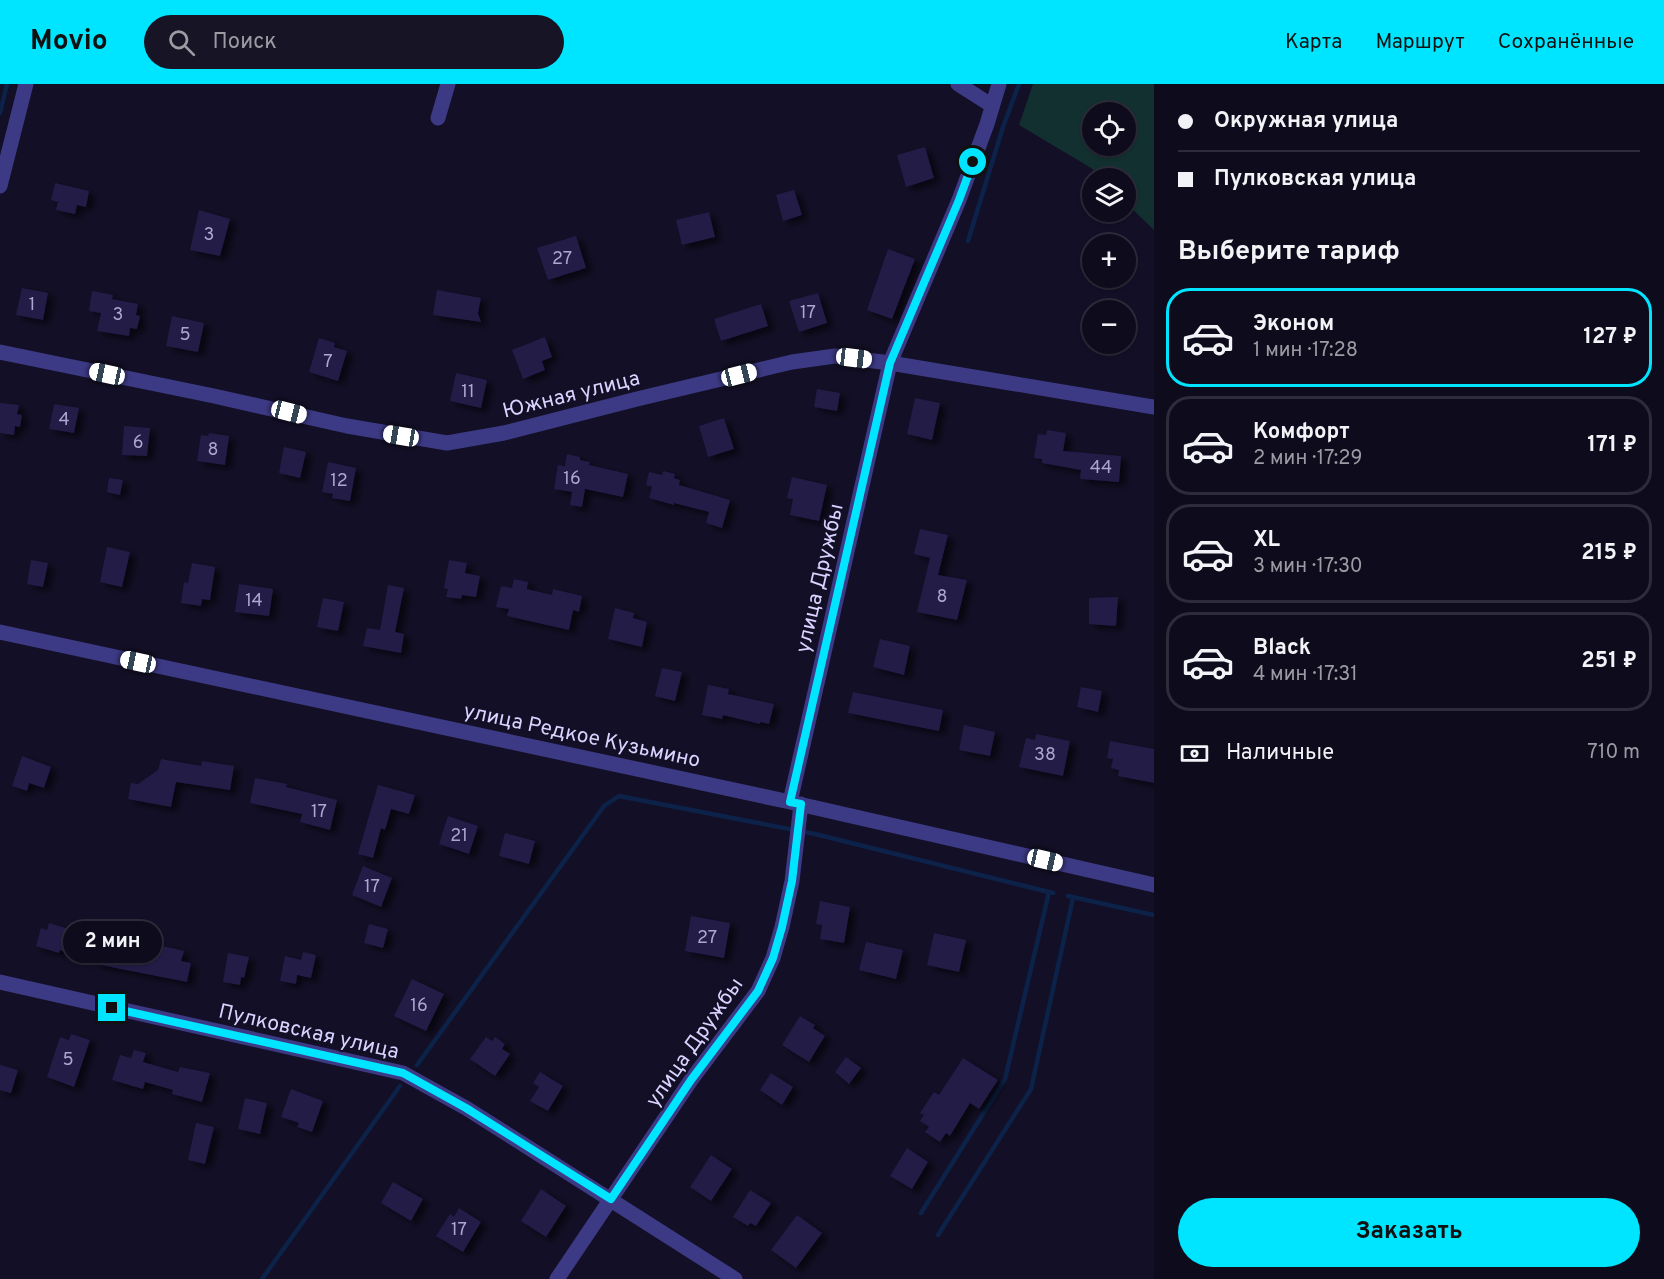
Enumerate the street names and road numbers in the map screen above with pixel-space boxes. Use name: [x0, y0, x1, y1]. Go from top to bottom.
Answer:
street label: Южная улица: [500, 365, 643, 426]
street label: улица Дружбы: [790, 501, 851, 656]
street label: улица Редкое Кузьмино: [461, 698, 703, 775]
street label: улица Дружбы: [640, 973, 750, 1113]
street label: Пулковская улица: [216, 999, 402, 1066]

